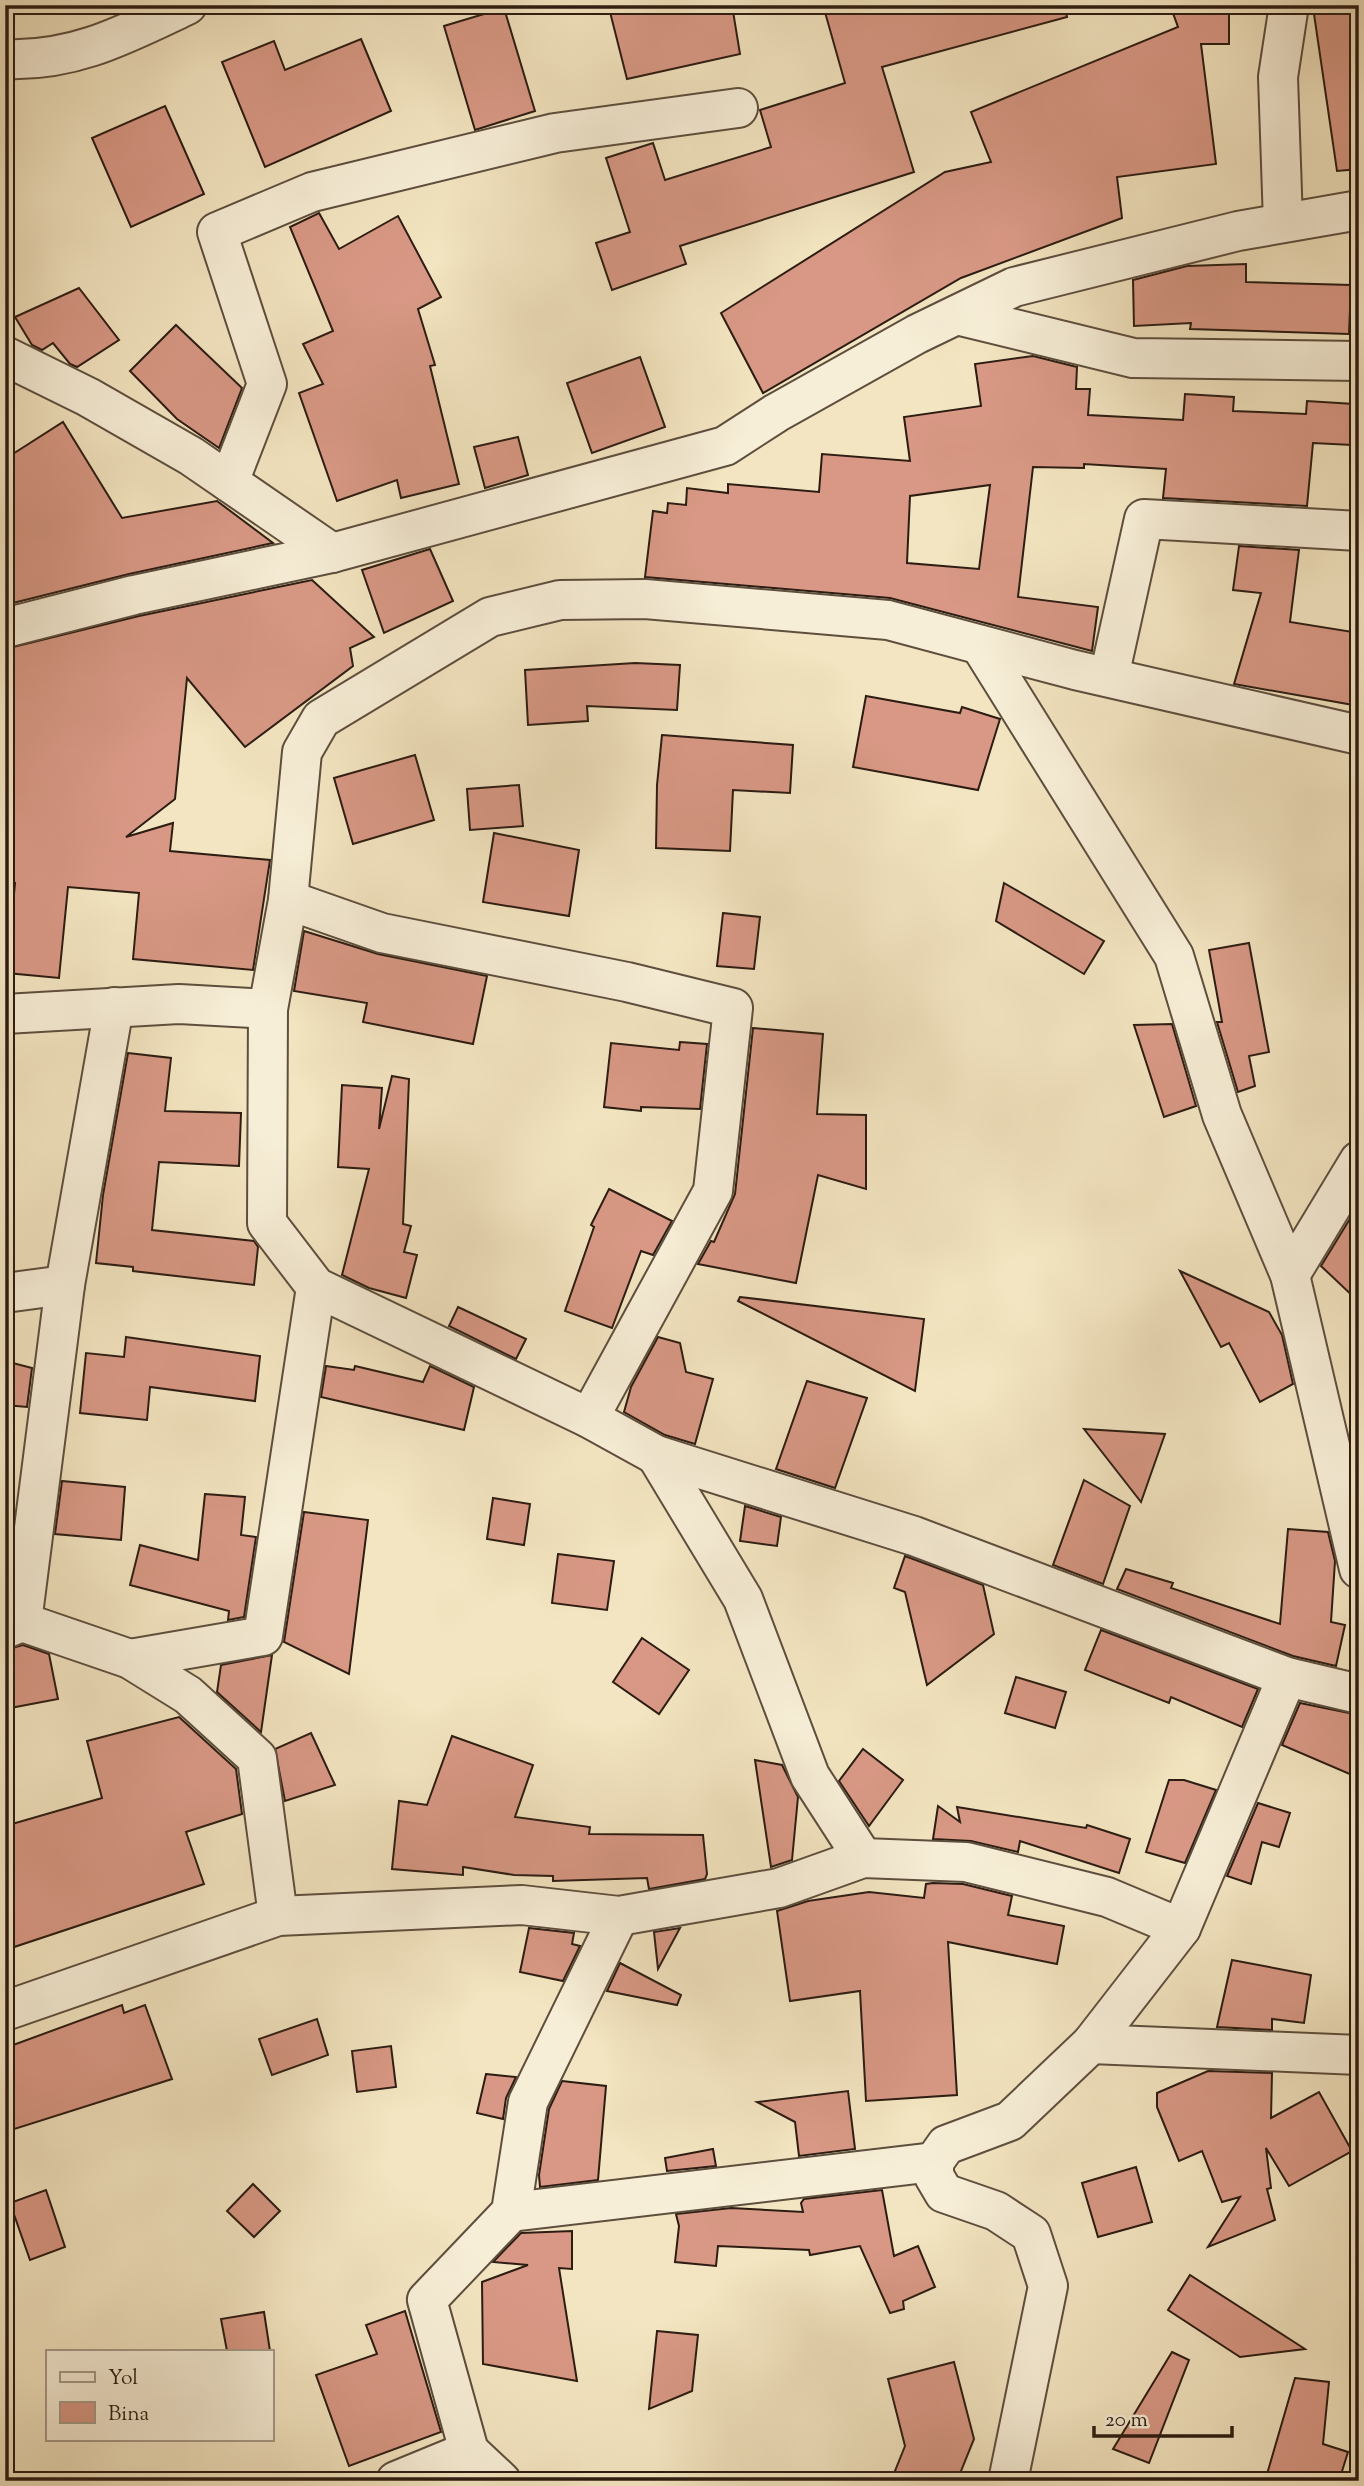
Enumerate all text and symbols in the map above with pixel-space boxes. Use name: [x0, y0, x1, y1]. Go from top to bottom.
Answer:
legend: [46, 2350, 273, 2440]
text: Yol: [108, 2364, 138, 2394]
scale bar: [1094, 2395, 1233, 2439]
text: Bina: [108, 2400, 150, 2430]
text: 20 m: [1105, 2406, 1148, 2436]

